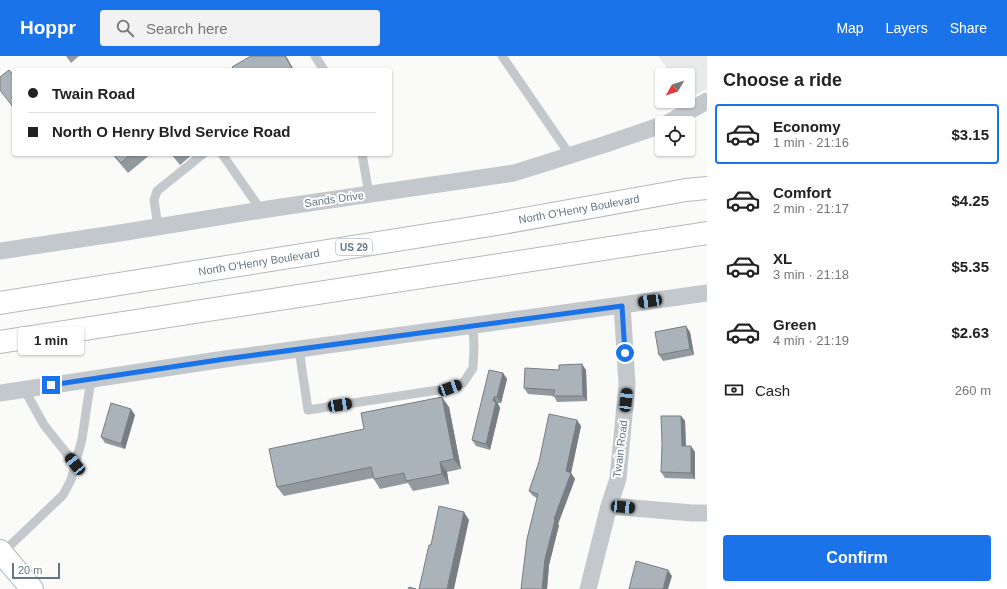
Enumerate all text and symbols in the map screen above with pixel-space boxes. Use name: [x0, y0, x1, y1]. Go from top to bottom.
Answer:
search box: [100, 10, 380, 46]
text: Hoppr: [20, 17, 76, 38]
icon: search: [114, 17, 136, 39]
text: Search here: [146, 20, 228, 37]
text: Map: [836, 20, 864, 36]
text: Layers: [886, 20, 928, 36]
text: Share: [950, 20, 987, 36]
north arrow: [655, 68, 695, 108]
map controls: [655, 68, 695, 156]
text: Choose a ride: [723, 70, 842, 90]
text: Twain Road: [52, 85, 135, 102]
button: locate: [655, 116, 695, 156]
icon: car: [725, 116, 761, 152]
text: Economy: [773, 118, 841, 135]
text: North O Henry Blvd Service Road: [52, 123, 290, 140]
text: $3.15: [951, 126, 989, 143]
text: 1 min · 21:16: [773, 135, 849, 150]
icon: car: [725, 182, 761, 218]
text: Comfort: [773, 184, 831, 201]
street label: Sands Drive: [303, 189, 365, 209]
street label: North O'Henry Boulevard: [518, 192, 640, 226]
text: $4.25: [951, 192, 989, 209]
text: 2 min · 21:17: [773, 201, 849, 216]
road number: US 29: [336, 239, 372, 255]
street label: North O'Henry Boulevard: [198, 246, 320, 278]
icon: car: [725, 248, 761, 284]
text: XL: [773, 250, 792, 267]
text: $5.35: [951, 258, 989, 275]
text: 3 min · 21:18: [773, 267, 849, 282]
car: [637, 293, 663, 309]
icon: car: [725, 314, 761, 350]
text: Green: [773, 316, 816, 333]
text: $2.63: [951, 324, 989, 341]
callout: 1 min: [18, 327, 84, 355]
text: 1 min: [34, 333, 68, 348]
text: 4 min · 21:19: [773, 333, 849, 348]
route start: [616, 344, 634, 362]
route end: [42, 376, 60, 394]
car: [437, 378, 463, 398]
icon: cash: [723, 379, 745, 401]
text: Cash: [755, 382, 790, 399]
text: 260 m: [955, 383, 991, 398]
car: [619, 387, 633, 413]
car: [327, 397, 353, 413]
street label: Twain Road: [611, 419, 629, 479]
car: [63, 451, 87, 477]
car: [611, 500, 635, 514]
button: Confirm: [723, 535, 991, 581]
scale bar: [12, 561, 60, 580]
text: 20 m: [18, 564, 42, 576]

